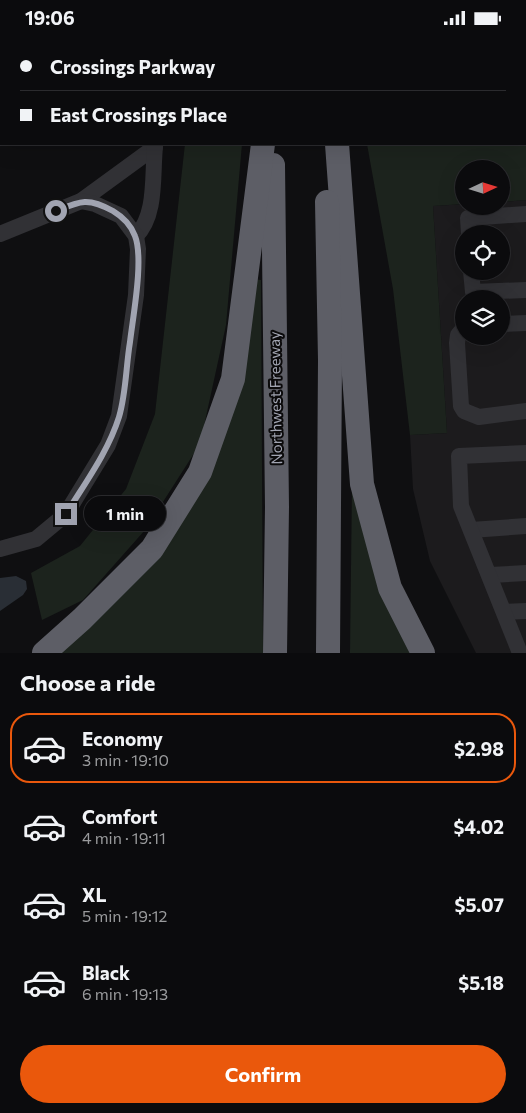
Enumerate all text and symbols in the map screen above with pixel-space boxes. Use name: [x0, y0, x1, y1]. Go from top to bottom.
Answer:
text: 19:06: [25, 6, 75, 29]
text: Crossings Parkway: [50, 55, 215, 78]
text: East Crossings Place: [50, 103, 227, 126]
north arrow: [455, 160, 510, 215]
map controls: [455, 160, 510, 345]
route start: [45, 200, 67, 222]
button: locate: [455, 225, 510, 280]
button: layers: [455, 290, 510, 345]
street label: Northwest Freeway: [265, 331, 285, 465]
callout: 1 min: [84, 497, 166, 531]
route end: [55, 503, 77, 525]
text: 1 min: [106, 504, 144, 523]
text: Choose a ride: [20, 669, 155, 696]
icon: car: [22, 726, 67, 771]
text: Economy: [82, 727, 163, 750]
text: $2.98: [454, 737, 504, 760]
text: 3 min · 19:10: [82, 750, 169, 769]
icon: car: [22, 804, 67, 849]
text: Comfort: [82, 805, 158, 828]
text: $4.02: [453, 815, 504, 838]
text: 4 min · 19:11: [82, 828, 166, 847]
icon: car: [22, 882, 67, 927]
text: XL: [82, 883, 107, 906]
text: $5.07: [455, 893, 504, 916]
text: 5 min · 19:12: [82, 906, 167, 925]
icon: car: [22, 960, 67, 1005]
text: Black: [82, 961, 130, 984]
text: $5.18: [458, 971, 504, 994]
text: 6 min · 19:13: [82, 984, 168, 1003]
button: Confirm: [20, 1045, 506, 1103]

